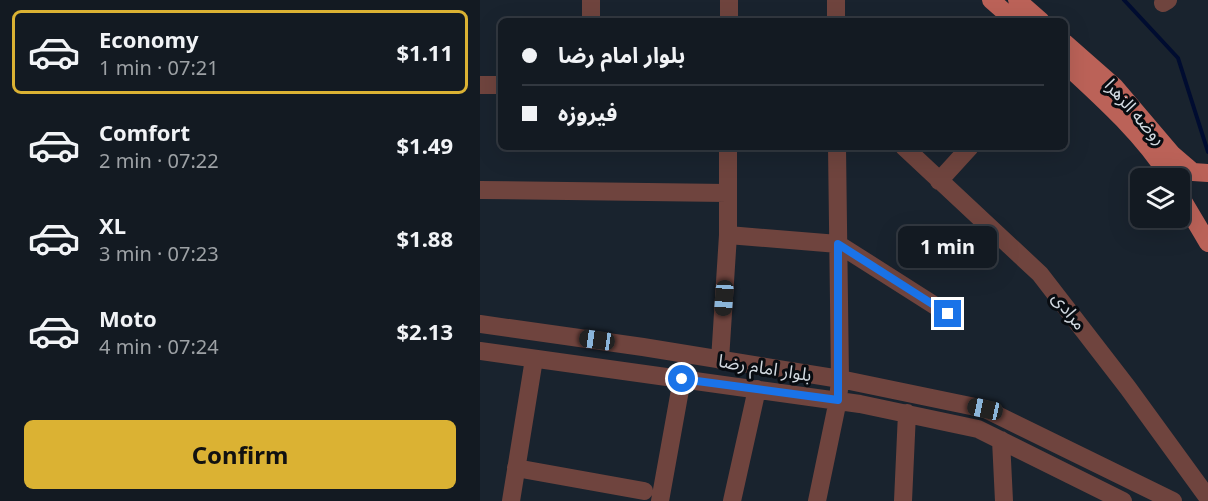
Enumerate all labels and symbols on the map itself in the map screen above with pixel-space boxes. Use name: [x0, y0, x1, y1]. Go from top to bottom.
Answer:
street label: روضه الزهرا: [1100, 73, 1172, 149]
callout: 1 min: [898, 227, 998, 269]
car: [714, 279, 734, 317]
street label: مرادی: [1047, 286, 1092, 335]
route end: [934, 300, 961, 327]
car: [578, 329, 616, 351]
street label: بلوار امام رضا: [716, 348, 814, 389]
route start: [668, 365, 695, 392]
car: [966, 396, 1004, 422]

